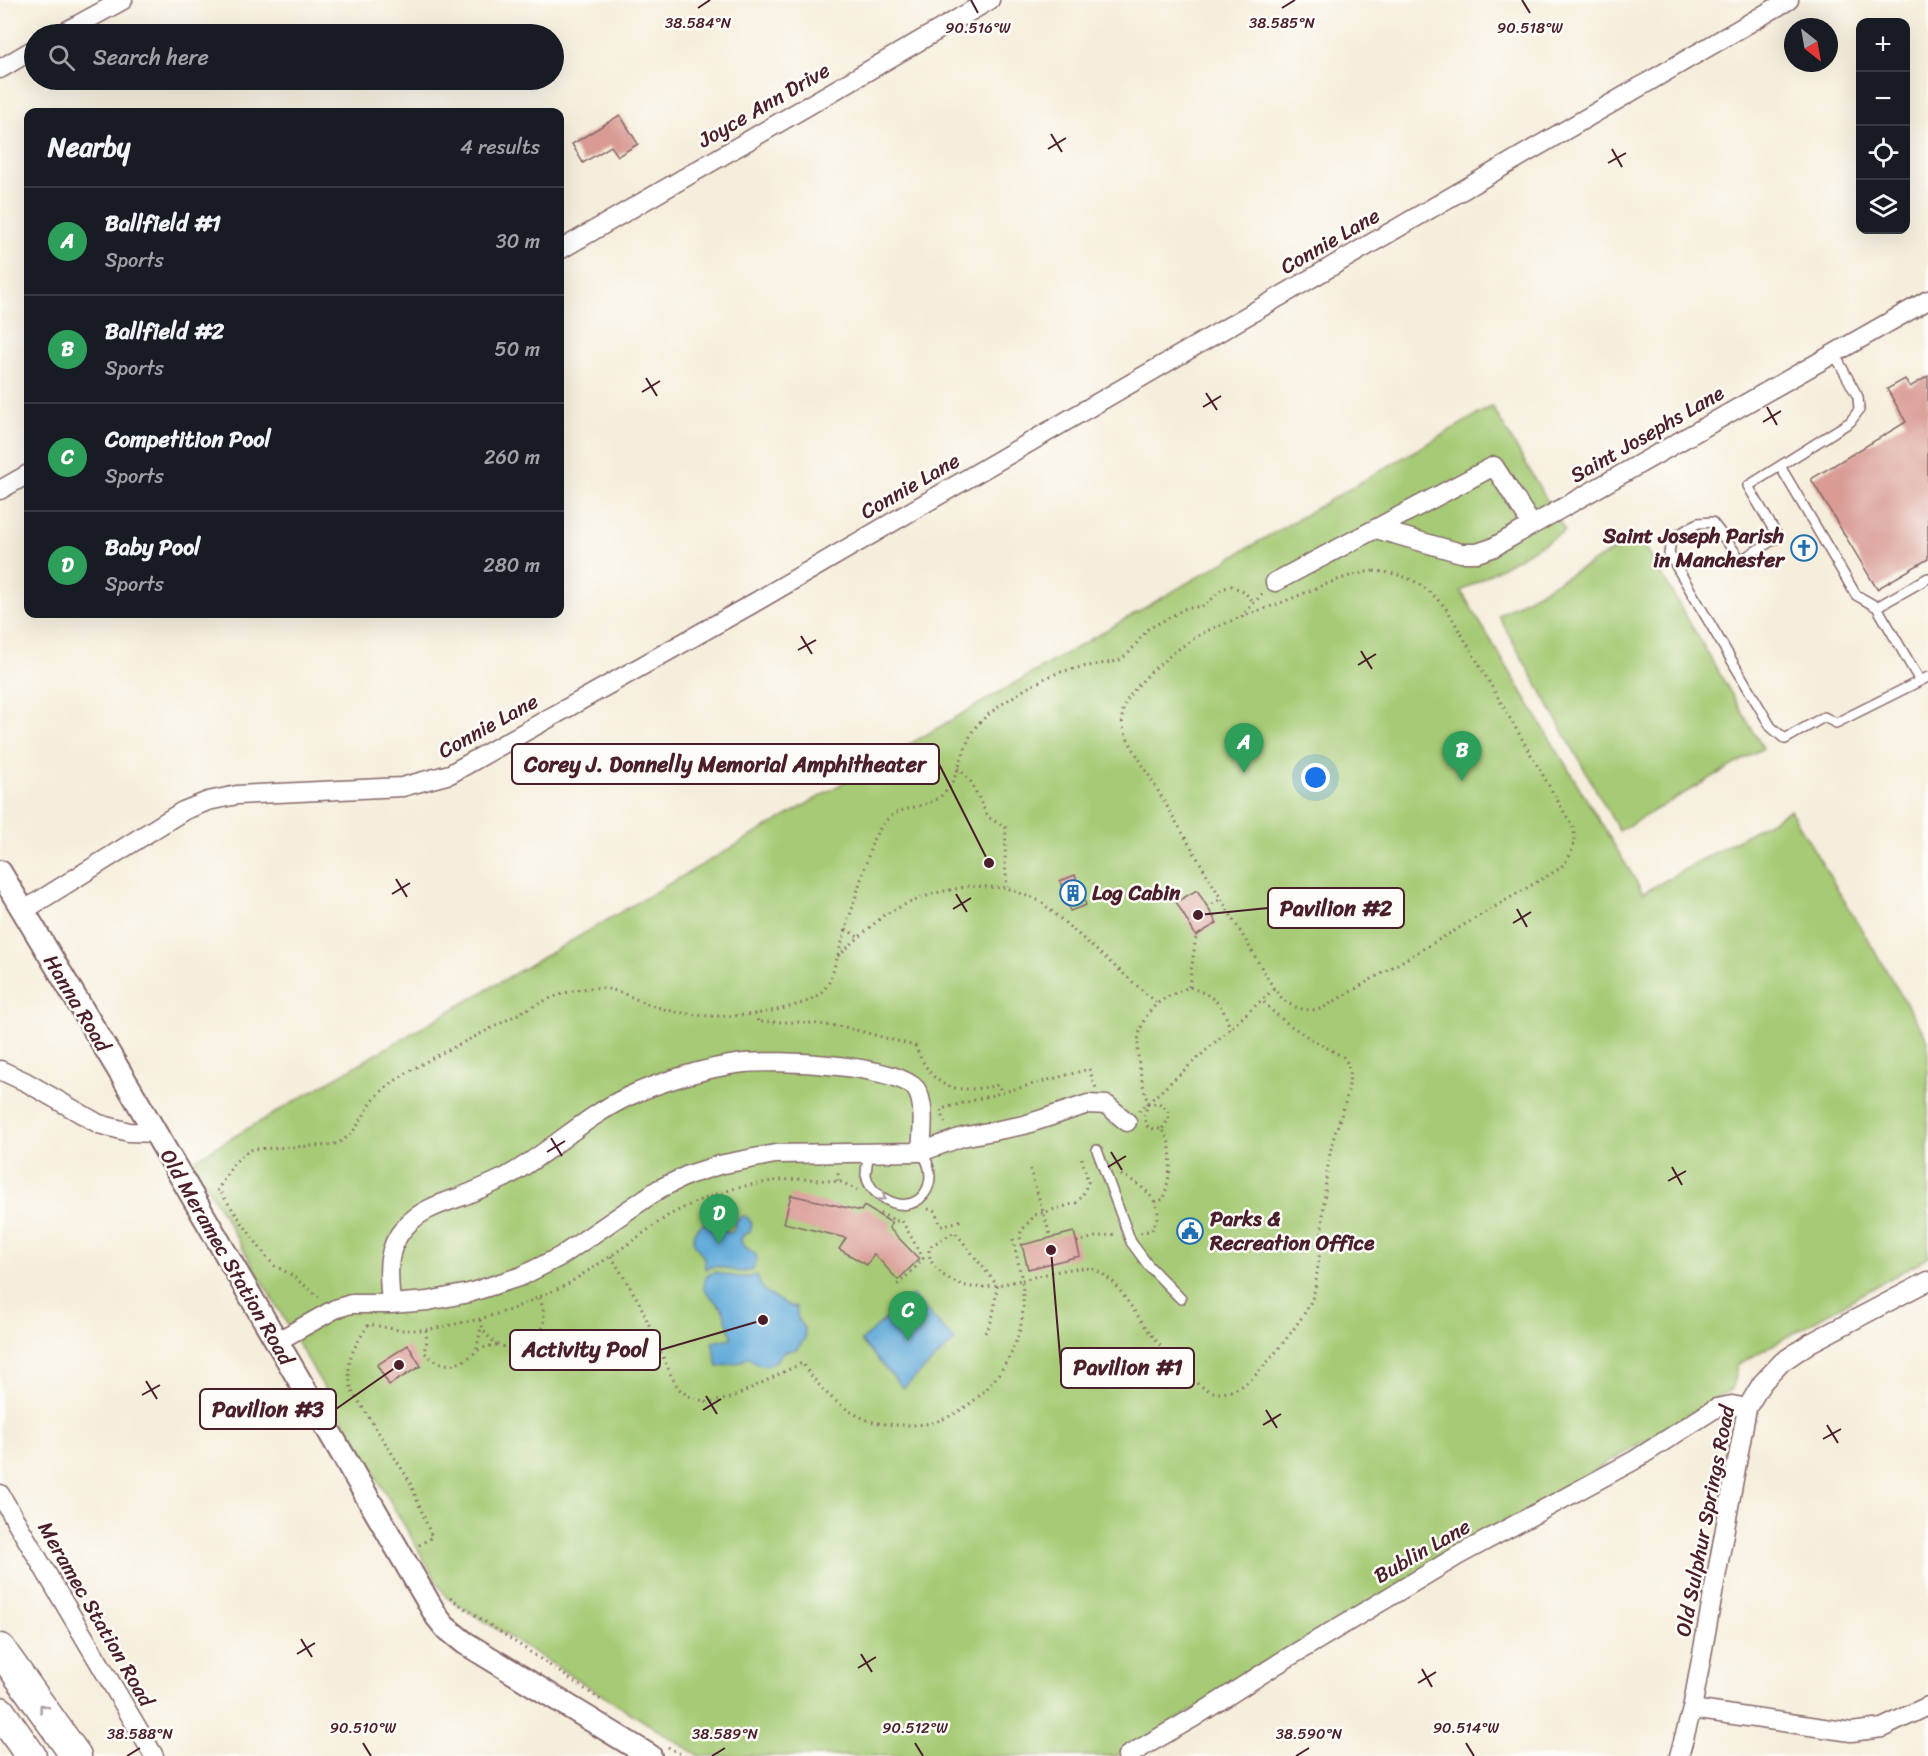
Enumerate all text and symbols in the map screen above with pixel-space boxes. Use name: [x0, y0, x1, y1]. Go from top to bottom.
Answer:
text: 38.584°N: [665, 10, 732, 36]
text: 38.585°N: [1249, 10, 1316, 36]
text: 90.516°W: [945, 15, 1011, 41]
text: 90.518°W: [1497, 15, 1563, 41]
north arrow: [1784, 18, 1838, 72]
map controls: [1856, 18, 1910, 234]
button: +: [1856, 18, 1910, 72]
search box: [24, 24, 564, 90]
text: Search here: [93, 38, 209, 77]
icon: search: [45, 41, 78, 74]
street label: Joyce Ann Drive: [690, 52, 838, 159]
button: −: [1856, 72, 1910, 126]
text: Nearby: [48, 124, 130, 170]
button: locate: [1856, 126, 1910, 180]
text: 4 results: [460, 130, 540, 165]
button: layers: [1856, 180, 1910, 234]
street label: Connie Lane: [1273, 197, 1387, 285]
text: Ballfield #1: [105, 204, 221, 243]
text: A: [61, 224, 74, 259]
text: 30 m: [496, 224, 540, 259]
text: Sports: [105, 243, 164, 278]
text: Ballfield #2: [105, 312, 224, 351]
text: B: [61, 332, 74, 367]
text: 50 m: [495, 332, 540, 367]
text: Sports: [105, 351, 164, 386]
street label: Saint Josephs Lane: [1563, 374, 1731, 494]
text: Competition Pool: [105, 420, 271, 459]
text: C: [61, 440, 74, 475]
text: 260 m: [484, 440, 540, 475]
street label: Connie Lane: [853, 442, 967, 530]
text: Sports: [105, 459, 164, 494]
place label: Saint Joseph Parish in Manchester: [1602, 517, 1786, 579]
text: Baby Pool: [105, 528, 200, 567]
church icon: Saint Joseph Parish in Manchester: [1789, 533, 1819, 563]
text: D: [62, 548, 73, 583]
text: 280 m: [483, 548, 540, 583]
text: Sports: [105, 567, 164, 602]
street label: Connie Lane: [431, 683, 546, 769]
pin: A: [1224, 724, 1264, 773]
pin: B: [1442, 732, 1482, 781]
callout: Corey J. Donnelly Memorial Amphitheater: [512, 744, 939, 784]
text: Corey J. Donnelly Memorial Amphitheater: [523, 745, 928, 784]
your location: [1301, 763, 1330, 792]
place label: Log Cabin: [1092, 874, 1181, 912]
building icon: Log Cabin: [1058, 878, 1088, 908]
callout: Pavilion #2: [1268, 888, 1404, 928]
text: Pavilion #2: [1280, 889, 1393, 928]
street label: Hanna Road: [33, 947, 122, 1061]
street label: Old Meramec Station Road: [149, 1142, 306, 1374]
one-way arrow: [876, 1190, 887, 1201]
pin: D: [700, 1194, 738, 1244]
place label: Parks & Recreation Office: [1209, 1200, 1375, 1262]
public building icon: Parks & Recreation Office: [1175, 1216, 1205, 1246]
pin: C: [888, 1292, 928, 1341]
callout: Activity Pool: [510, 1330, 660, 1370]
text: Activity Pool: [521, 1330, 649, 1369]
callout: Pavilion #1: [1061, 1348, 1194, 1388]
text: Pavilion #1: [1073, 1348, 1183, 1387]
callout: Pavilion #3: [200, 1389, 336, 1429]
text: Pavilion #3: [212, 1390, 324, 1429]
street label: Old Sulphur Springs Road: [1664, 1400, 1746, 1640]
street label: Bublin Lane: [1366, 1508, 1478, 1594]
street label: Meramec Station Road: [27, 1514, 166, 1716]
one-way arrow: [39, 1703, 50, 1714]
text: 90.510°W: [330, 1715, 397, 1741]
text: 90.512°W: [882, 1715, 948, 1741]
text: 90.514°W: [1433, 1715, 1500, 1741]
text: 38.588°N: [107, 1721, 174, 1747]
text: 38.589°N: [692, 1721, 759, 1747]
text: 38.590°N: [1276, 1721, 1343, 1747]

